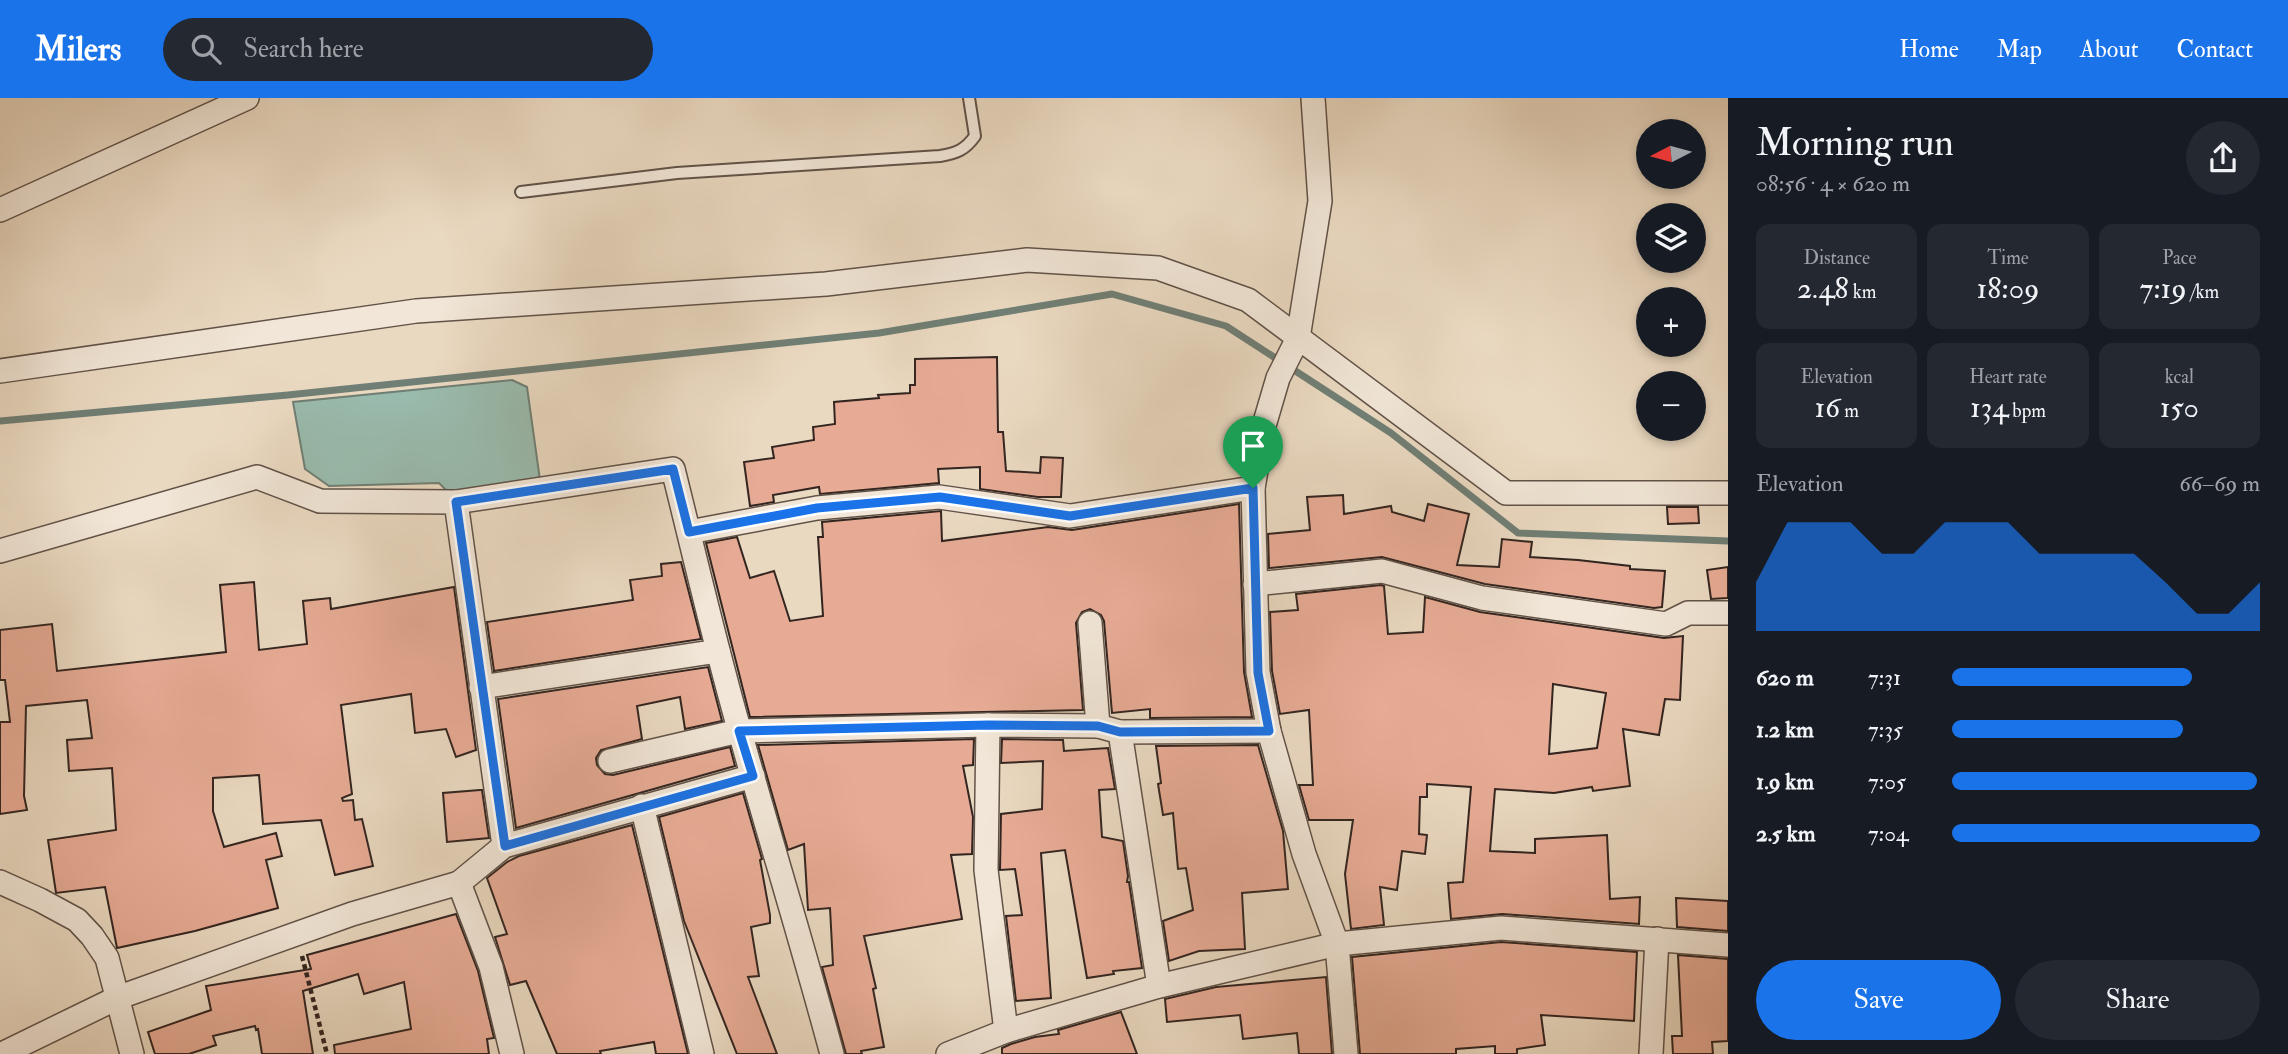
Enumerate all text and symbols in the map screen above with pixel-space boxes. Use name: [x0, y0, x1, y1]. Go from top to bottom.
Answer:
search box: [163, 18, 653, 81]
text: Milers: [35, 29, 121, 70]
icon: search: [187, 30, 225, 68]
text: Search here: [243, 33, 364, 65]
text: Home: [1899, 34, 1959, 65]
text: Map: [1997, 34, 2042, 65]
text: About: [2080, 34, 2139, 65]
text: Contact: [2177, 34, 2253, 65]
north arrow: [1636, 119, 1706, 189]
map controls: [1636, 119, 1706, 441]
text: Morning run: [1756, 119, 1954, 167]
button: share: [2186, 121, 2260, 195]
text: 08:56 · 4 × 620 m: [1756, 169, 1910, 198]
button: layers: [1636, 203, 1706, 273]
text: Distance: [1803, 246, 1870, 270]
text: Time: [1987, 246, 2029, 270]
text: Pace: [2162, 246, 2196, 270]
text: 2.48: [1797, 270, 1849, 307]
text: 18:09: [1977, 270, 2039, 307]
text: 7:19: [2139, 270, 2187, 307]
text: km: [1849, 280, 1876, 304]
text: /km: [2187, 280, 2219, 304]
button: +: [1636, 287, 1706, 357]
text: Elevation: [1800, 365, 1873, 389]
text: Heart rate: [1969, 365, 2047, 389]
text: kcal: [2165, 365, 2194, 389]
button: −: [1636, 371, 1706, 441]
text: 16: [1814, 389, 1840, 426]
text: 134: [1970, 389, 2008, 426]
text: 150: [2160, 389, 2199, 426]
text: m: [1840, 399, 1859, 423]
text: bpm: [2008, 399, 2046, 423]
pin: [1223, 416, 1283, 488]
icon: arrive: [1234, 427, 1272, 465]
text: Elevation: [1756, 469, 1844, 498]
text: 66–69 m: [2179, 469, 2260, 498]
text: 620 m: [1756, 663, 1814, 692]
text: 7:31: [1868, 663, 1901, 692]
text: 1.2 km: [1756, 715, 1814, 744]
text: 7:35: [1868, 715, 1903, 744]
text: 1.9 km: [1756, 767, 1814, 796]
text: 7:05: [1868, 767, 1906, 796]
text: 2.5 km: [1756, 819, 1816, 848]
text: 7:04: [1868, 819, 1908, 848]
button: Save: [1756, 960, 2001, 1040]
button: Share: [2015, 960, 2260, 1040]

